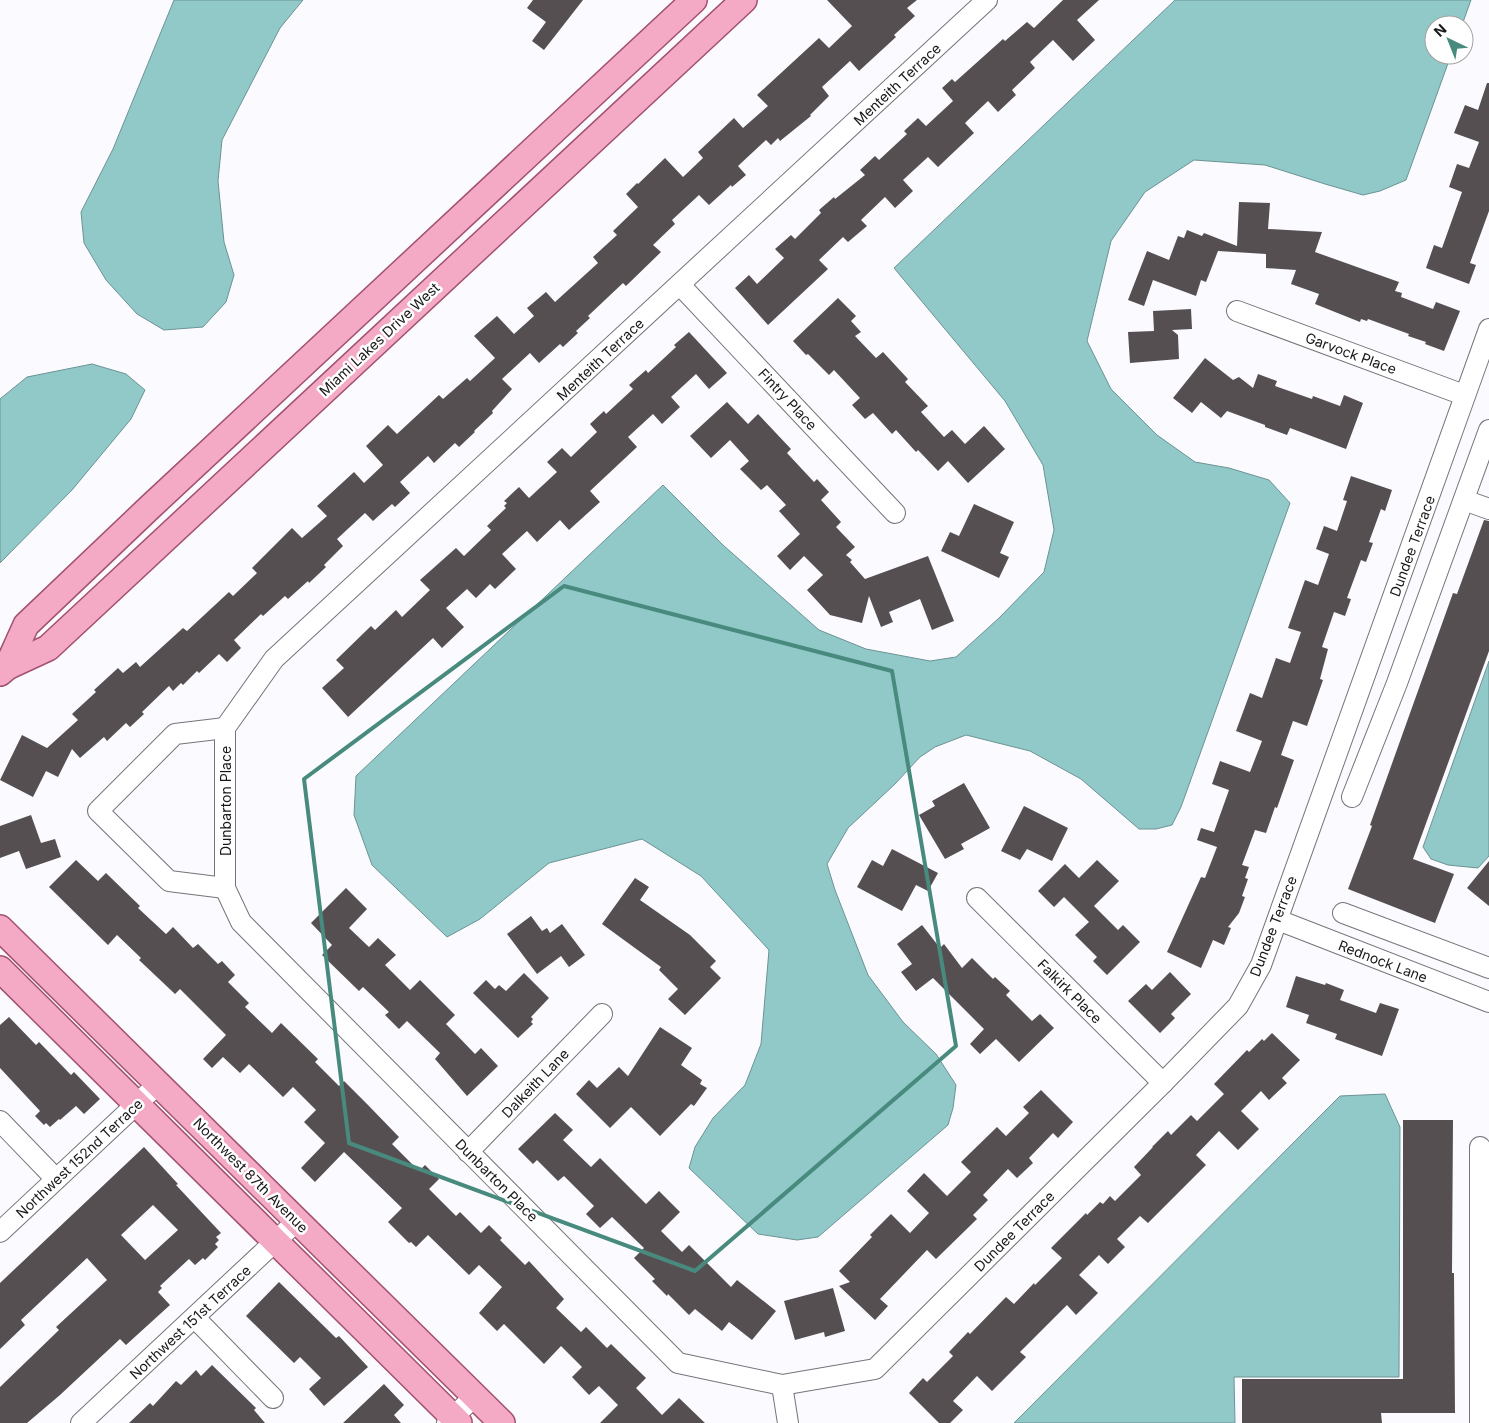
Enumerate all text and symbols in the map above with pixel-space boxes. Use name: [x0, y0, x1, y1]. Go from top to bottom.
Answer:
north arrow: [1424, 15, 1474, 65]
text: N: [1430, 20, 1449, 40]
street label: Menteith Terrace: [850, 39, 944, 129]
street label: Miami Lakes Drive West: [315, 279, 443, 399]
street label: Menteith Terrace: [553, 314, 647, 404]
street label: Garvock Place: [1303, 329, 1399, 377]
street label: Fintry Place: [755, 365, 821, 433]
street label: Dundee Terrace: [1386, 493, 1438, 599]
street label: Dunbarton Place: [217, 746, 234, 856]
street label: Dundee Terrace: [1246, 873, 1300, 979]
street label: Rednock Lane: [1336, 936, 1430, 986]
street label: Falkirk Place: [1034, 955, 1106, 1027]
street label: Dalkeith Lane: [498, 1045, 572, 1121]
street label: Northwest 152nd Terrace: [12, 1095, 146, 1221]
street label: Northwest 87th Avenue: [190, 1114, 312, 1236]
street label: Dunbarton Place: [452, 1135, 542, 1225]
street label: Dundee Terrace: [970, 1187, 1058, 1275]
street label: Northwest 151st Terrace: [126, 1261, 254, 1383]

